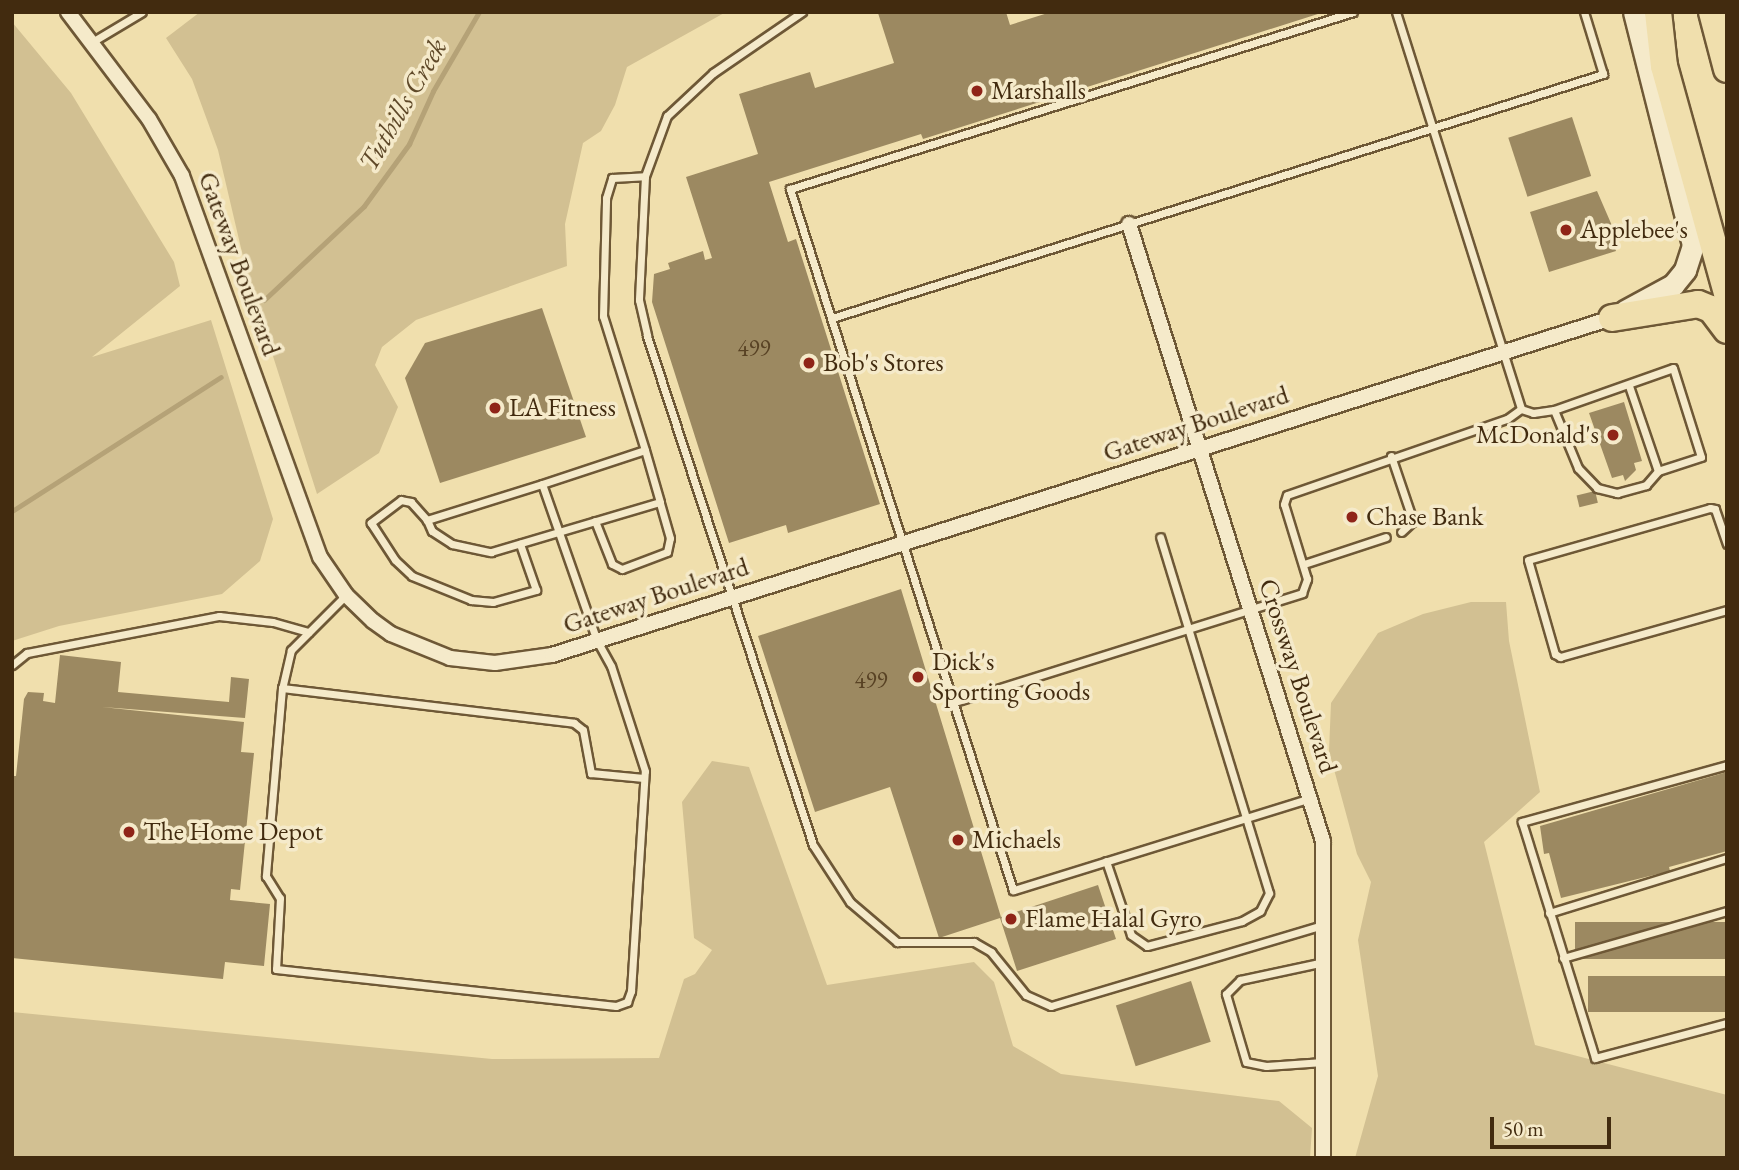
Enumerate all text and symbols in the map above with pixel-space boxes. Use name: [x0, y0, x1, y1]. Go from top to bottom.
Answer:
water label: Tuthills Creek: [351, 32, 453, 176]
place label: Marshalls: [991, 75, 1086, 107]
marker: Marshalls: [969, 83, 985, 99]
street label: Gateway Boulevard: [191, 168, 287, 360]
place label: Applebee's: [1580, 214, 1688, 246]
marker: Applebee's: [1558, 222, 1574, 238]
house number: 499: [737, 334, 771, 362]
place label: Bob's Stores: [823, 347, 944, 379]
marker: Bob's Stores: [801, 355, 817, 371]
street label: Gateway Boulevard: [1099, 379, 1293, 469]
place label: LA Fitness: [509, 392, 616, 424]
marker: LA Fitness: [487, 400, 503, 416]
place label: McDonald's: [1476, 419, 1599, 451]
marker: McDonald's: [1605, 427, 1621, 443]
place label: Chase Bank: [1366, 501, 1484, 533]
marker: Chase Bank: [1344, 509, 1360, 525]
street label: Gateway Boulevard: [559, 551, 753, 641]
street label: Crossway Boulevard: [1252, 575, 1344, 777]
place label: Dick's Sporting Goods: [932, 646, 1090, 708]
house number: 499: [854, 666, 888, 694]
marker: Dick's Sporting Goods: [910, 669, 926, 685]
place label: The Home Depot: [143, 816, 323, 848]
marker: The Home Depot: [121, 824, 137, 840]
place label: Michaels: [972, 824, 1061, 856]
marker: Michaels: [950, 832, 966, 848]
place label: Flame Halal Gyro: [1025, 903, 1202, 935]
marker: Flame Halal Gyro: [1003, 911, 1019, 927]
scale bar: [1494, 1104, 1615, 1148]
text: 50 m: [1503, 1115, 1544, 1142]

